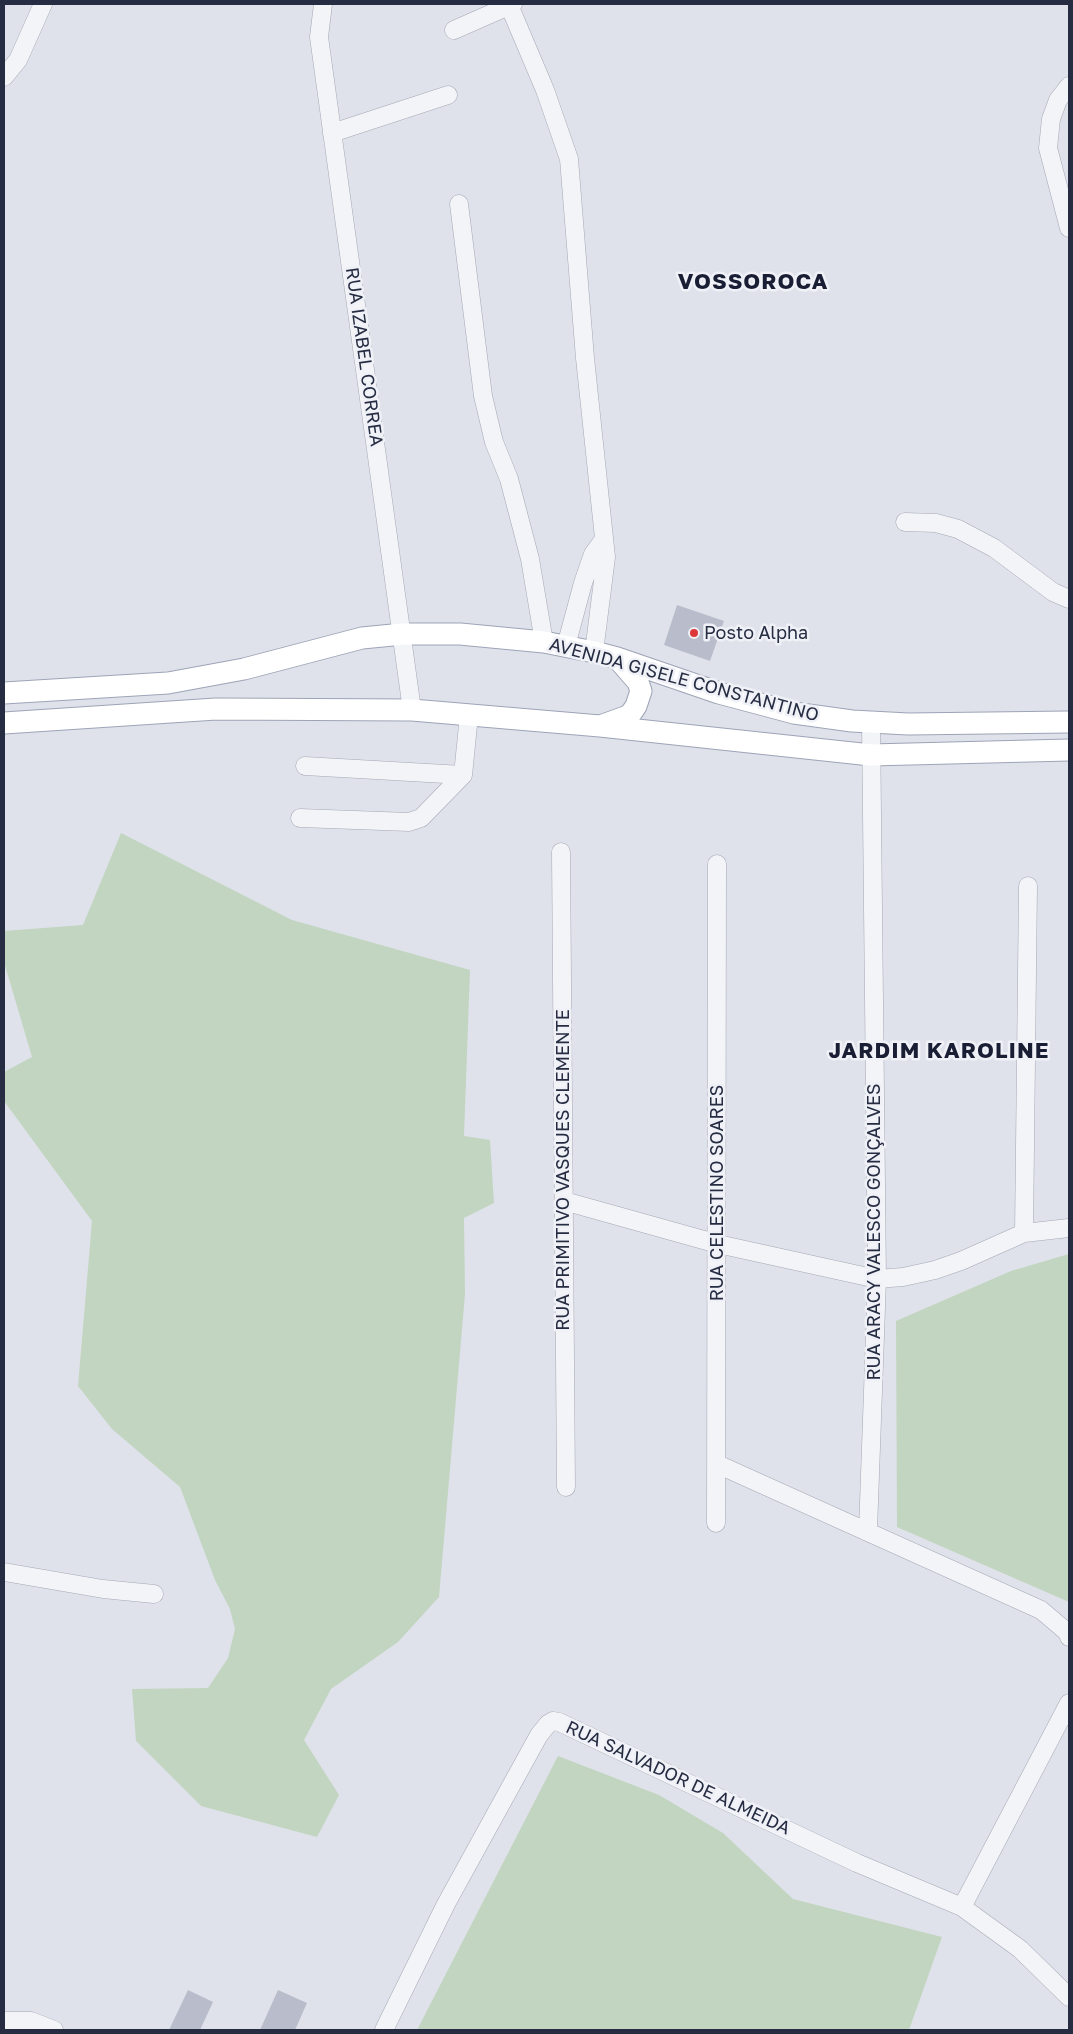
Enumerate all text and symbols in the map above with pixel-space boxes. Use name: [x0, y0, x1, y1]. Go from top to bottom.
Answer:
street label: RUA IZABEL CORREA: [341, 266, 387, 448]
district label: VOSSOROCA: [677, 269, 829, 295]
place label: Posto Alpha: [704, 622, 808, 644]
marker: Posto Alpha: [688, 627, 700, 639]
street label: AVENIDA GISELE CONSTANTINO: [547, 634, 821, 726]
street label: RUA PRIMITIVO VASQUES CLEMENTE: [552, 1009, 574, 1331]
district label: JARDIM KAROLINE: [827, 1038, 1051, 1064]
street label: RUA ARACY VALESCO GONÇALVES: [863, 1084, 885, 1380]
street label: RUA CELESTINO SOARES: [706, 1085, 728, 1301]
street label: RUA SALVADOR DE ALMEIDA: [562, 1716, 794, 1840]

